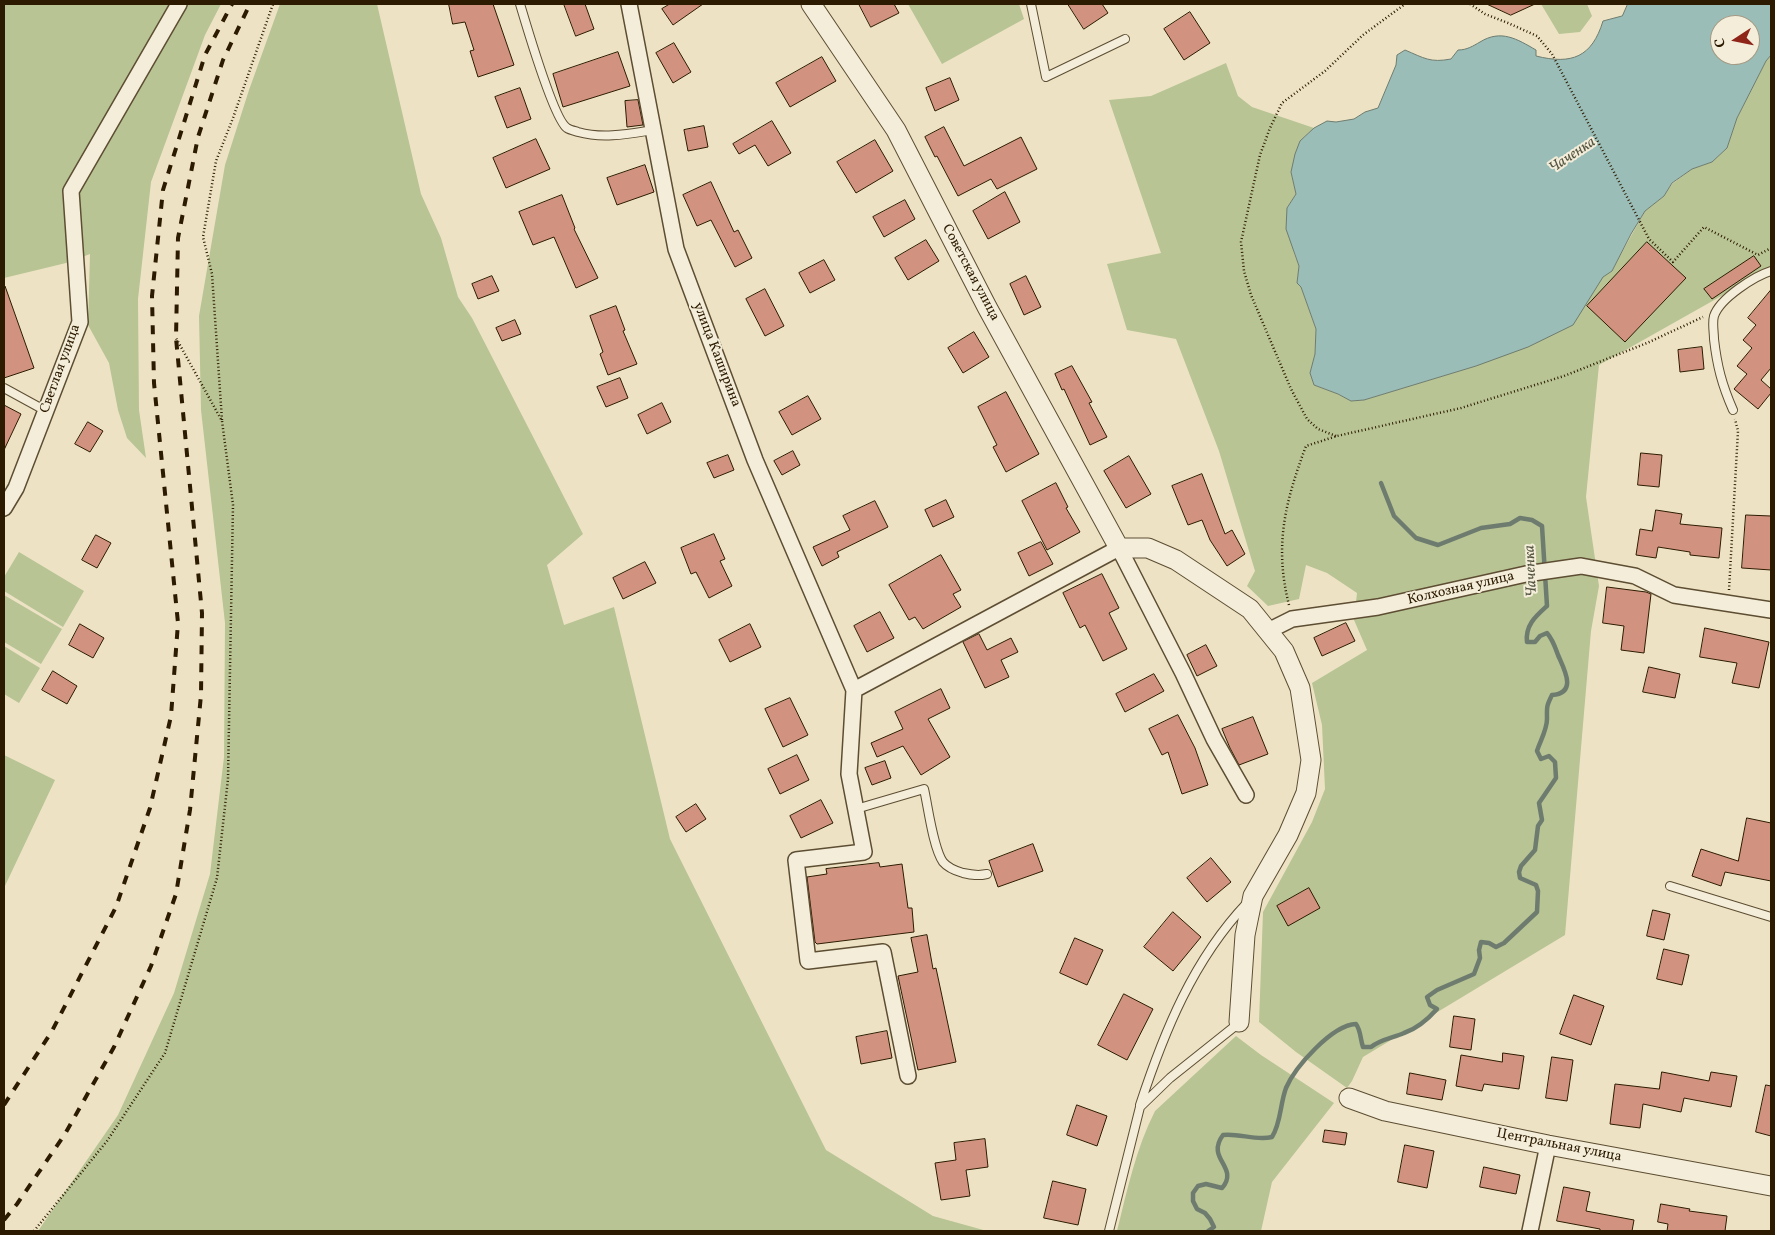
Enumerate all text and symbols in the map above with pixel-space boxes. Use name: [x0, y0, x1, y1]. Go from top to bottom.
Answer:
north arrow: [1710, 15, 1760, 65]
text: С: [1711, 37, 1731, 49]
water label: Чаченка: [1546, 134, 1600, 178]
street label: Советская улица: [937, 222, 1003, 324]
street label: улица Каширина: [688, 300, 744, 410]
street label: Светлая улица: [37, 322, 85, 416]
water label: Чаченка: [1522, 545, 1542, 597]
street label: Колхозная улица: [1406, 569, 1516, 609]
street label: Центральная улица: [1495, 1126, 1623, 1166]

